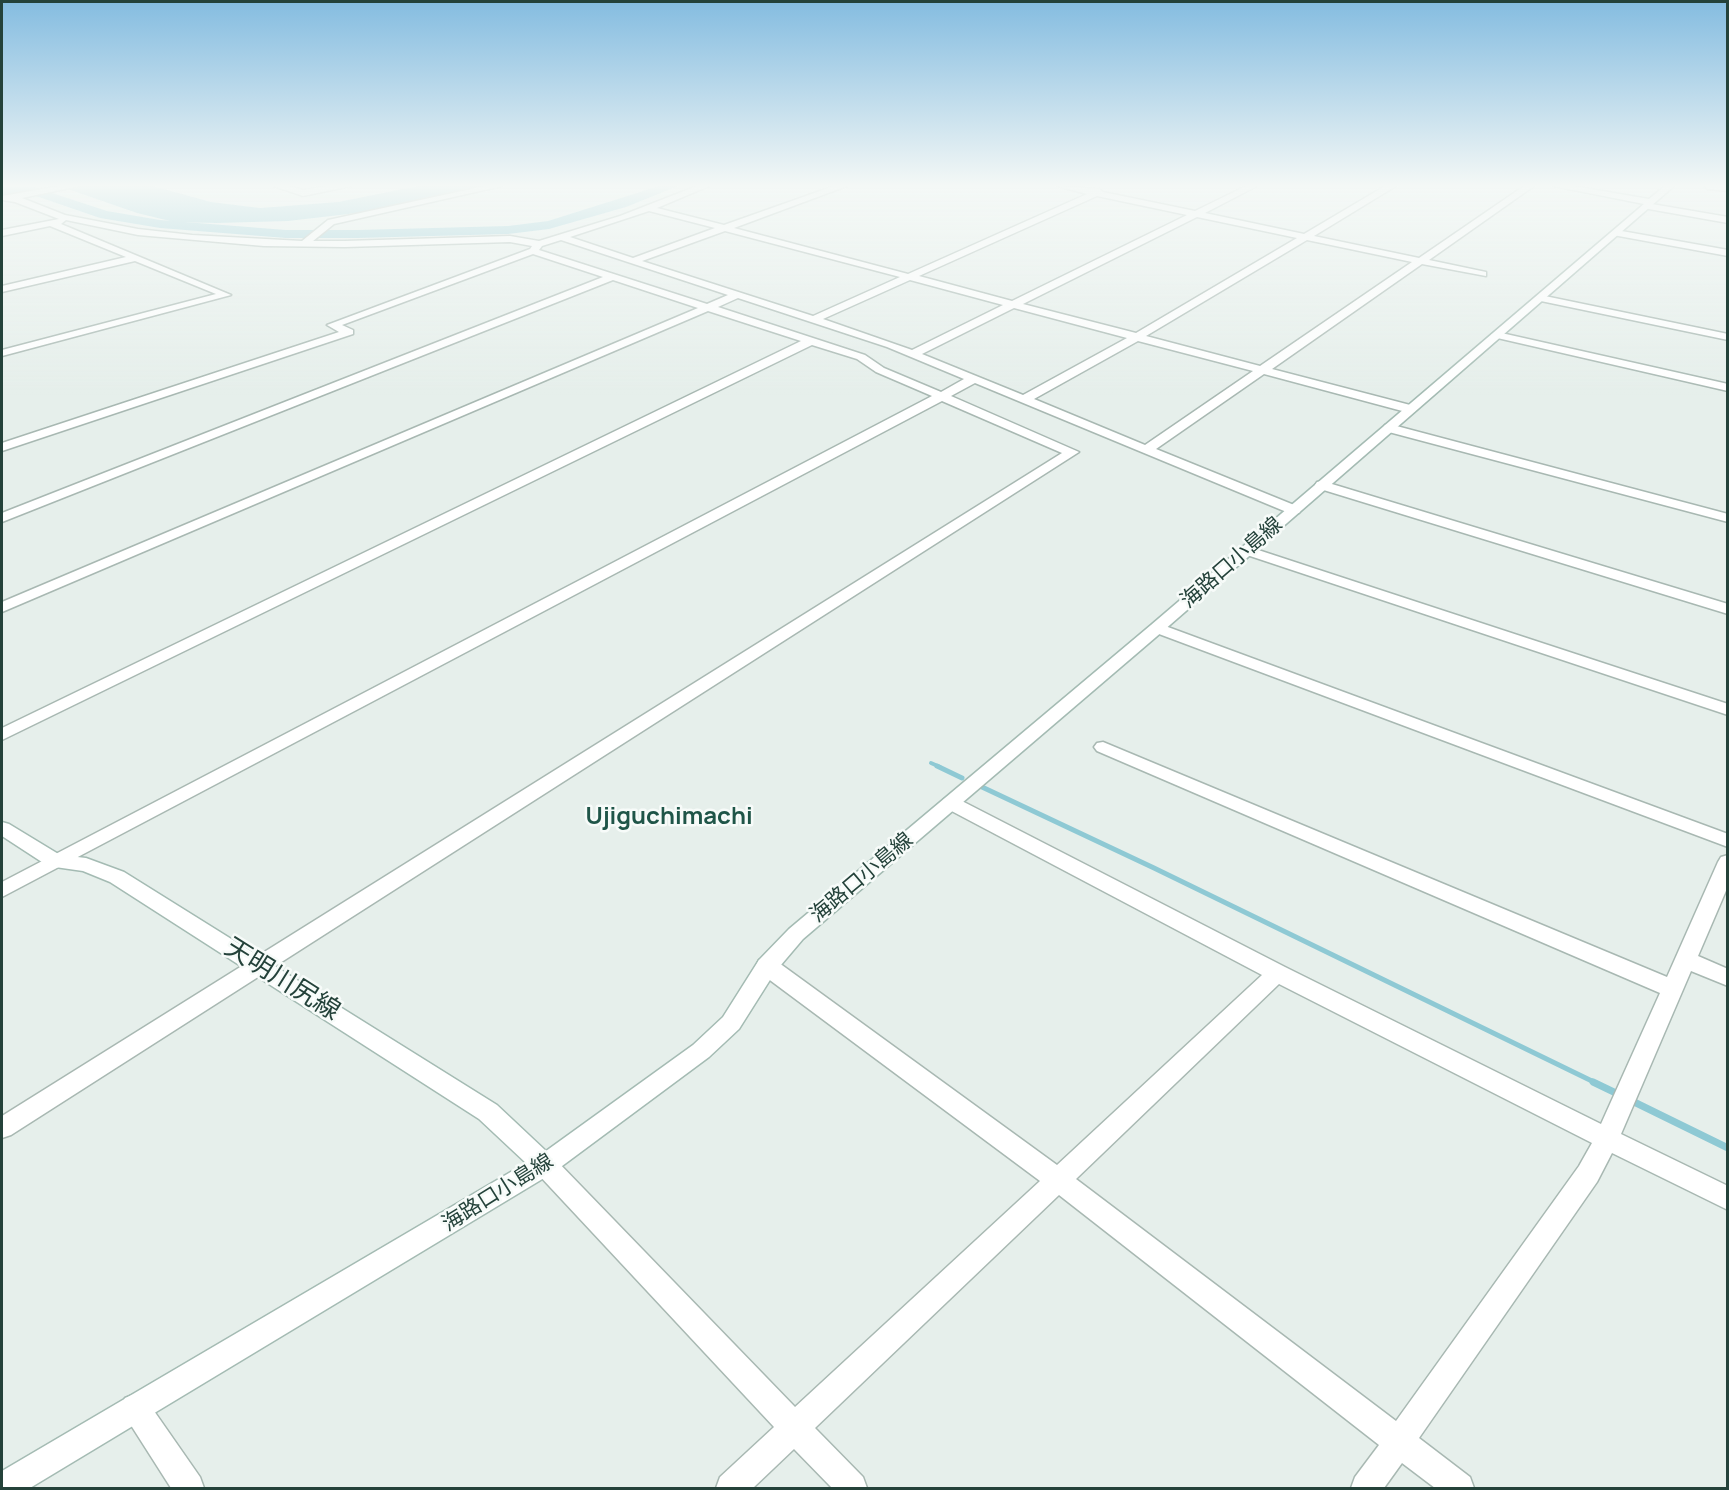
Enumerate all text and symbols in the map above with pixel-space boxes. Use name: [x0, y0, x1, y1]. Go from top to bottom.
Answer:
street label: 海路口小島線: [1176, 512, 1288, 614]
district label: Ujiguchimachi: [585, 803, 753, 831]
street label: 海路口小島線: [806, 828, 918, 928]
street label: 天明川尻線: [219, 932, 345, 1028]
street label: 海路口小島線: [438, 1149, 558, 1237]

